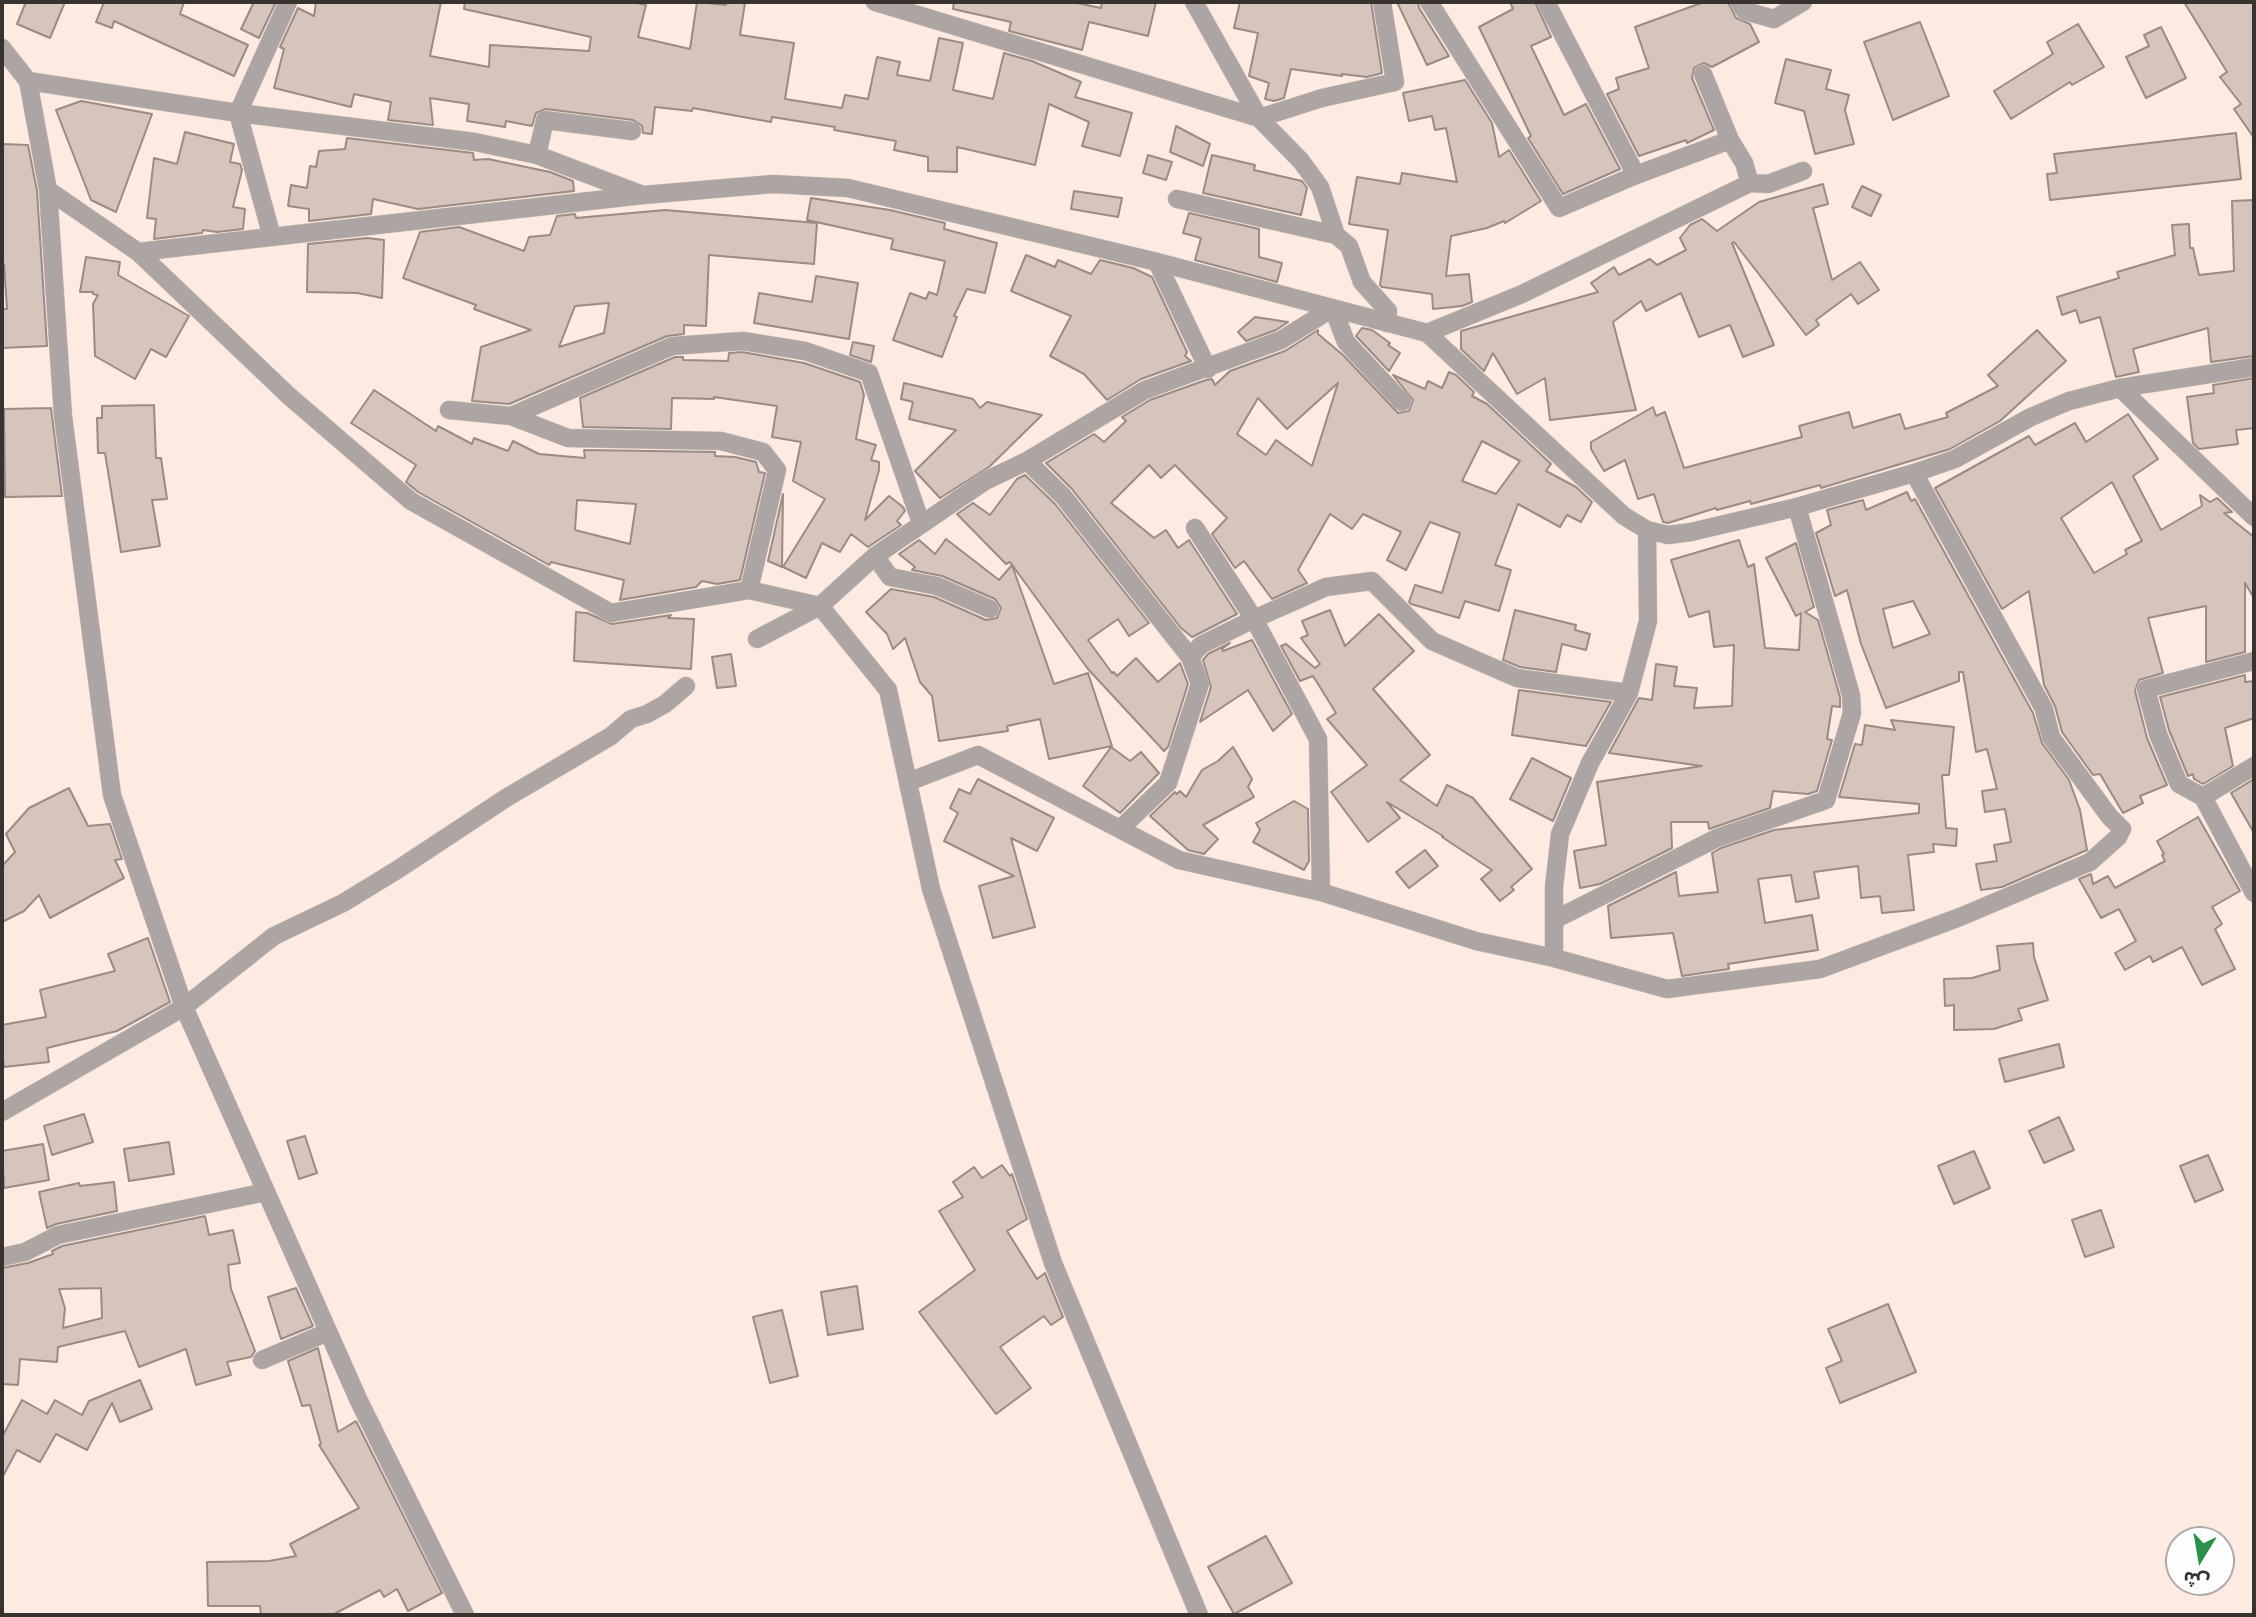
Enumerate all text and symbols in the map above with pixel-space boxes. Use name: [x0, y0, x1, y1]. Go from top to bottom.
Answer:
north arrow: [2165, 1526, 2235, 1596]
text: ش: [2181, 1566, 2211, 1594]

